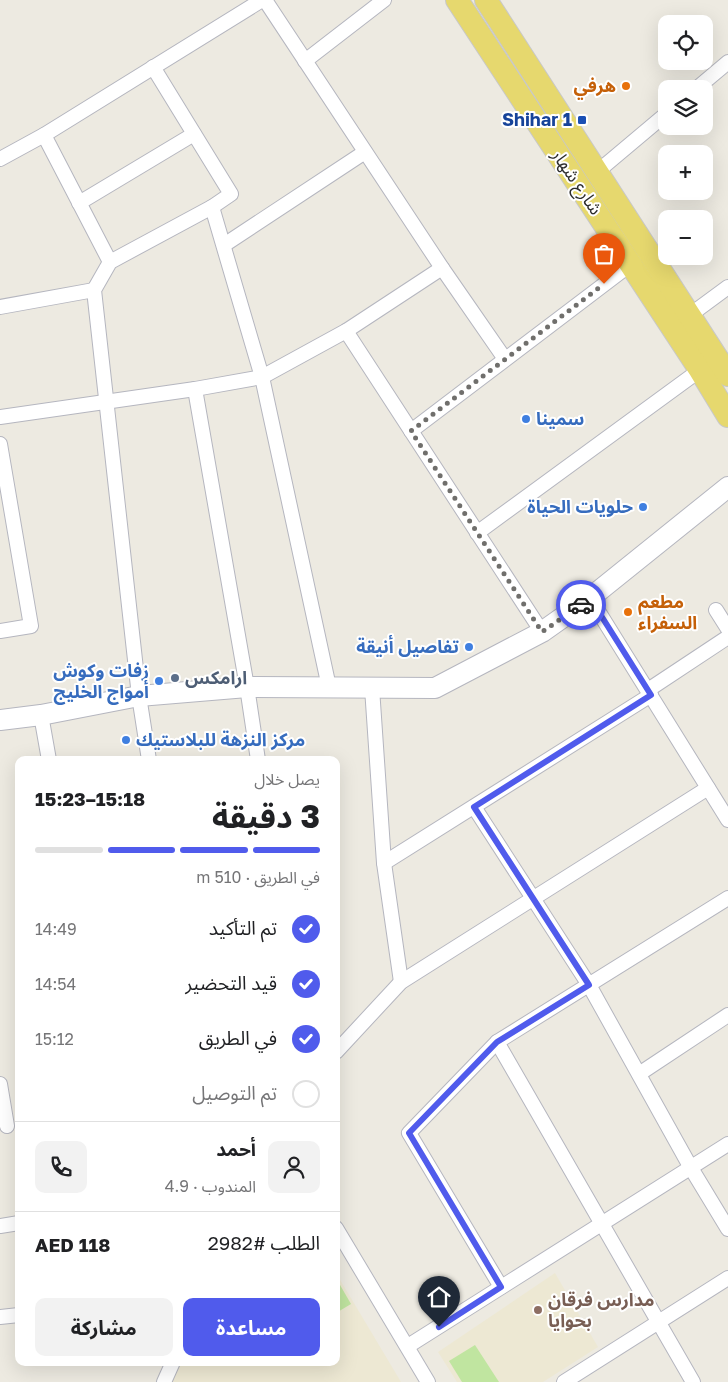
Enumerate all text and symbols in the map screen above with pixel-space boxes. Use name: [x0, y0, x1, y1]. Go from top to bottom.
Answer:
map controls: [658, 15, 713, 265]
button: locate: [658, 15, 713, 70]
place label: هرفي: [573, 74, 616, 100]
marker: هرفي: [620, 80, 632, 92]
button: layers: [658, 80, 713, 135]
place label: Shihar 1: [502, 108, 572, 130]
marker: Shihar 1: [576, 114, 588, 126]
street label: شارع شهار: [544, 144, 608, 221]
button: +: [658, 145, 713, 200]
button: −: [658, 210, 713, 265]
pin: [583, 233, 625, 284]
icon: bag: [590, 240, 618, 268]
place label: سمينا: [536, 407, 584, 429]
marker: سمينا: [520, 413, 532, 425]
place label: حلويات الحياة: [527, 495, 633, 517]
marker: حلويات الحياة: [637, 501, 649, 513]
courier: [556, 580, 606, 630]
place label: مطعم السفراء: [638, 590, 697, 634]
icon: car: [567, 591, 595, 619]
marker: مطعم السفراء: [622, 606, 634, 618]
place label: تفاصيل أنيقة: [356, 634, 460, 657]
marker: تفاصيل أنيقة: [463, 641, 475, 653]
place label: زفات وكوش أمواج الخليج: [53, 659, 149, 705]
place label: ارامكس: [185, 666, 247, 689]
marker: ارامكس: [169, 672, 181, 684]
marker: زفات وكوش أمواج الخليج: [153, 675, 165, 687]
place label: مركز النزهة للبلاستيك: [136, 728, 305, 751]
marker: مركز النزهة للبلاستيك: [120, 734, 132, 746]
text: يصل خلال: [254, 769, 320, 789]
text: 15:18–15:23: [35, 787, 145, 810]
text: 3 دقيقة: [212, 797, 320, 835]
text: في الطريق · 510 m: [196, 867, 320, 887]
icon: check: [292, 915, 320, 943]
text: تم التأكيد: [209, 916, 277, 939]
text: 14:49: [35, 919, 77, 939]
icon: check: [292, 970, 320, 998]
text: قيد التحضير: [185, 971, 277, 994]
text: 14:54: [35, 974, 76, 994]
icon: check: [292, 1025, 320, 1053]
text: في الطريق: [199, 1026, 277, 1049]
text: 15:12: [35, 1029, 74, 1049]
text: تم التوصيل: [192, 1081, 277, 1104]
text: أحمد: [216, 1137, 256, 1160]
button: phone: [35, 1141, 87, 1193]
button: person: [268, 1141, 320, 1193]
text: المندوب · 4.9: [165, 1176, 256, 1196]
text: الطلب #2982: [208, 1231, 320, 1254]
text: AED 118: [35, 1233, 110, 1256]
pin: [418, 1276, 460, 1327]
icon: home: [425, 1283, 453, 1311]
place label: مدارس فرقان بحوايا: [548, 1288, 654, 1331]
button: مشاركة: [35, 1298, 173, 1356]
button: مساعدة: [183, 1298, 320, 1356]
marker: مدارس فرقان بحوايا: [532, 1304, 544, 1316]

